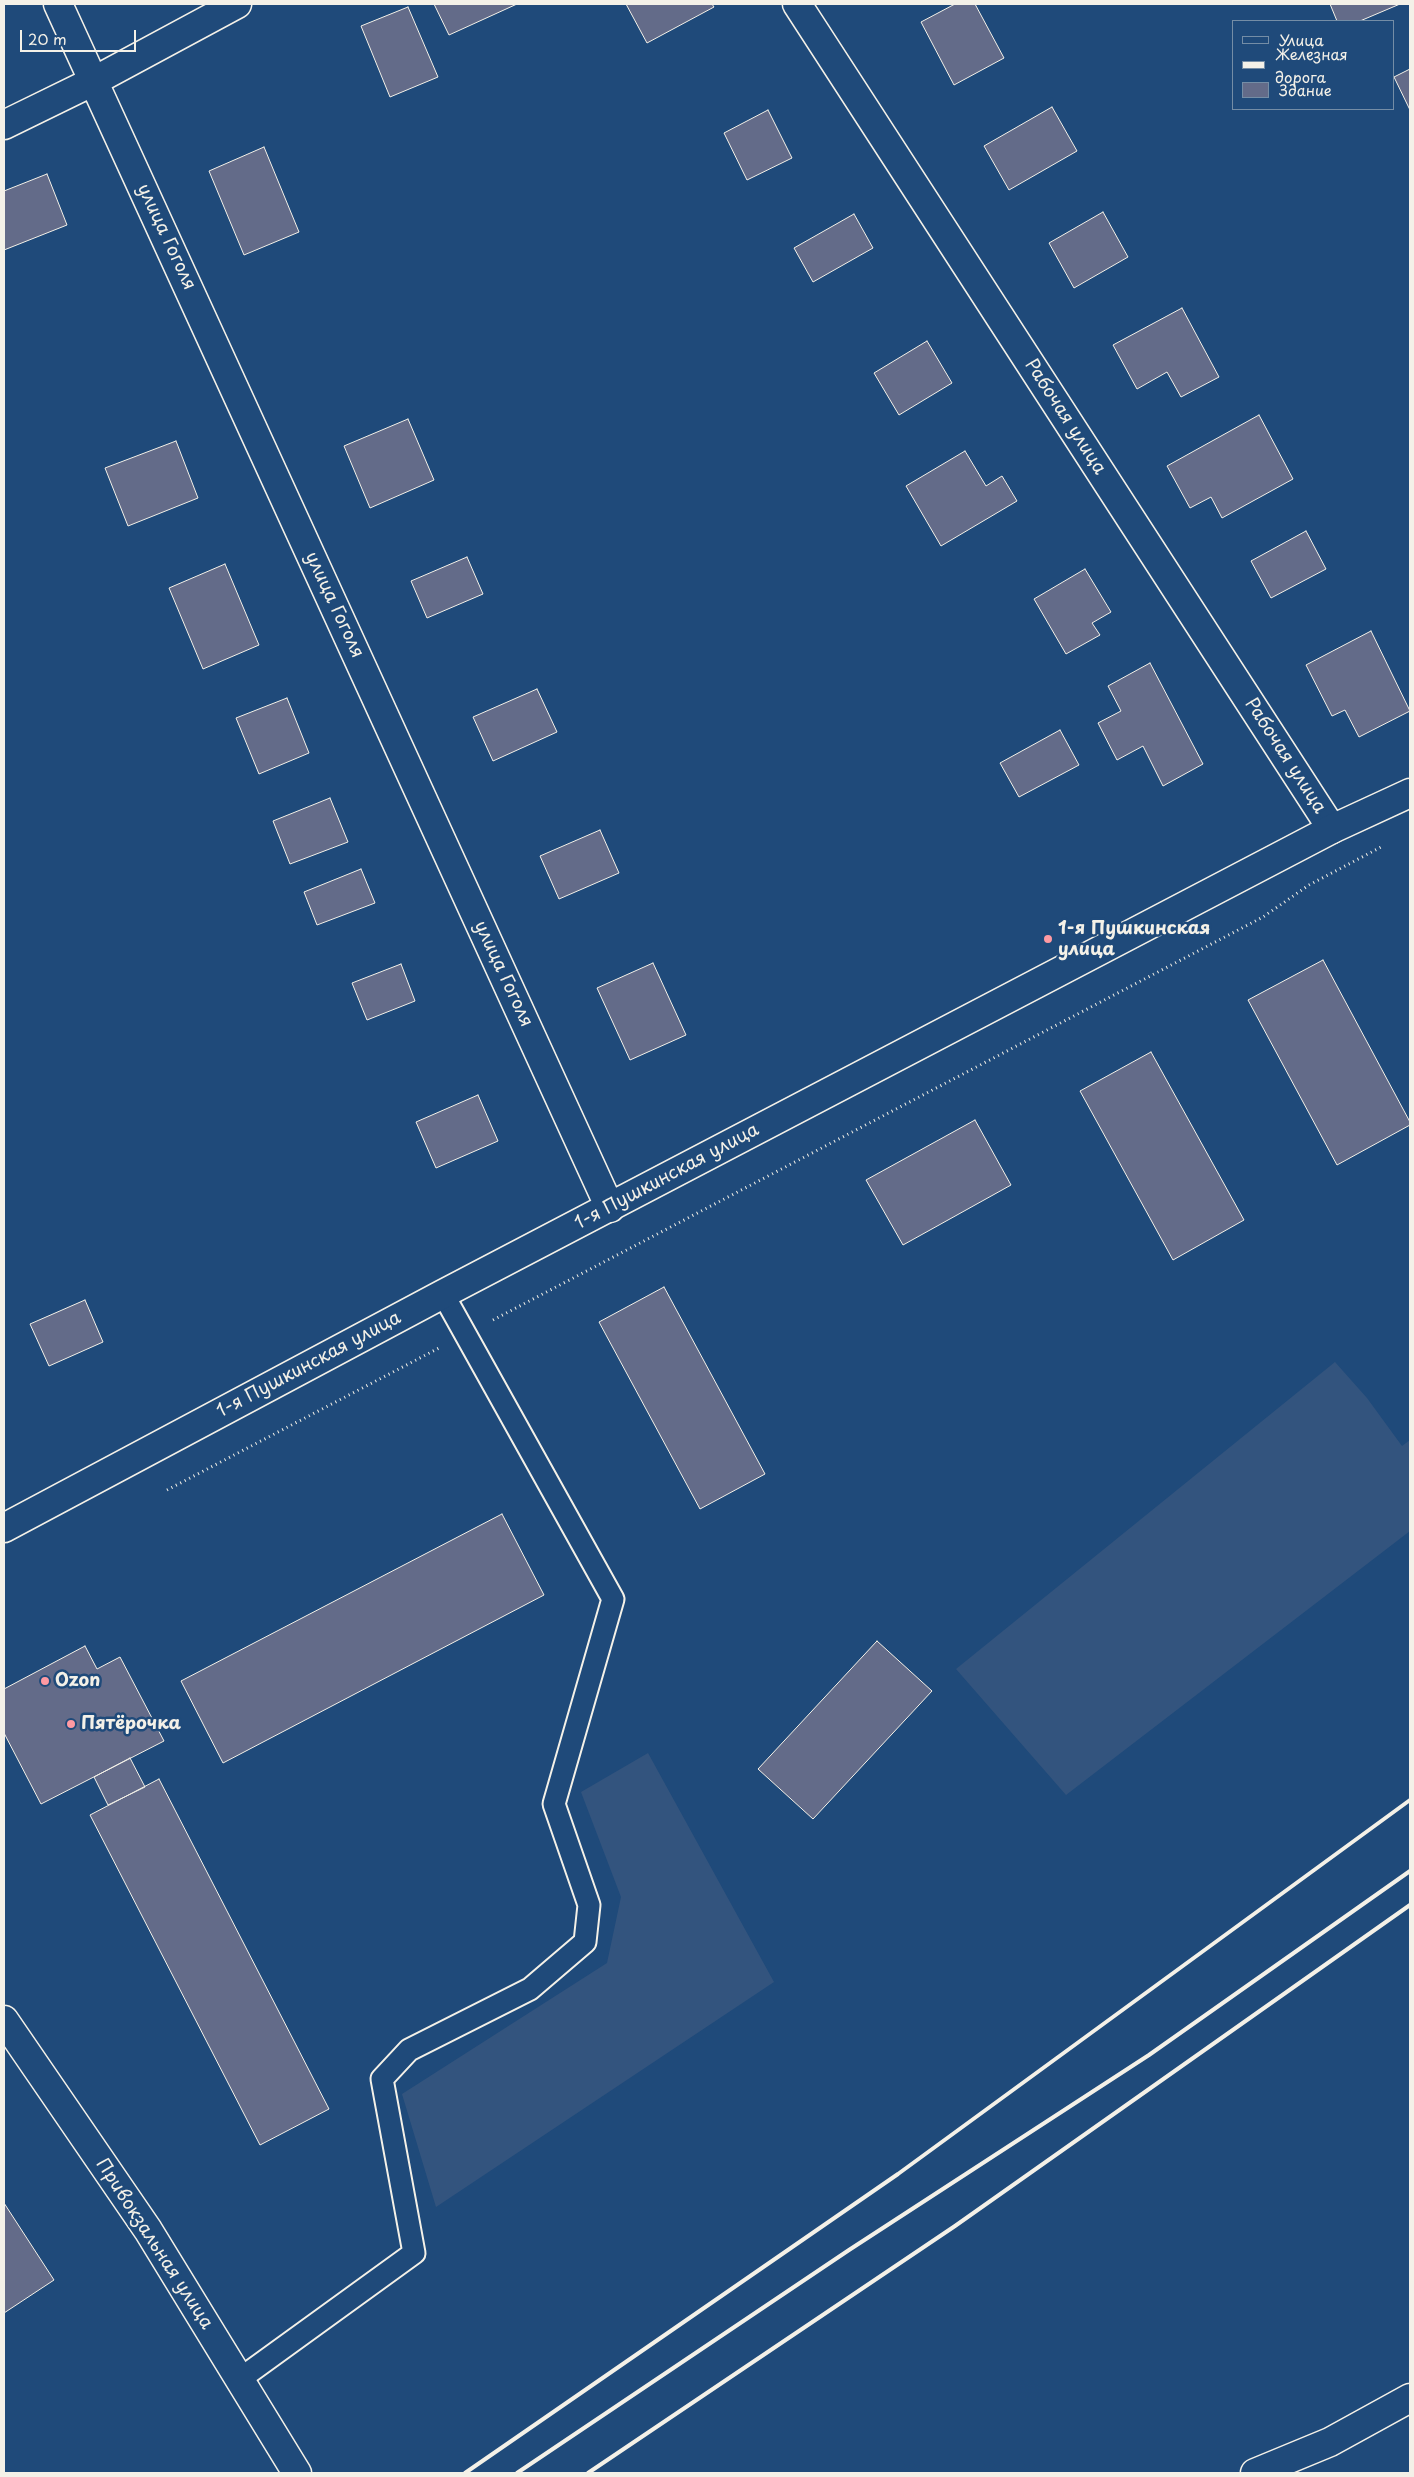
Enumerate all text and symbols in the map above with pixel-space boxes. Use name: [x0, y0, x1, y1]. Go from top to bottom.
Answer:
scale bar: [22, 20, 139, 52]
legend: [1232, 20, 1394, 110]
text: 20 m: [28, 27, 67, 50]
text: Улица: [1279, 28, 1324, 51]
text: Железная дорога: [1275, 42, 1348, 88]
text: Здание: [1279, 78, 1332, 101]
street label: улица Гоголя: [132, 181, 200, 293]
street label: Рабочая улица: [1020, 355, 1110, 479]
street label: улица Гоголя: [300, 549, 368, 661]
street label: Рабочая улица: [1240, 694, 1330, 818]
street label: улица Гоголя: [469, 918, 537, 1030]
place label: 1-я Пушкинская улица: [1058, 918, 1210, 961]
marker: 1-я Пушкинская улица: [1042, 933, 1054, 945]
street label: 1-я Пушкинская улица: [571, 1119, 763, 1235]
street label: 1-я Пушкинская улица: [213, 1307, 405, 1423]
place label: Ozon: [55, 1670, 100, 1692]
marker: Ozon: [39, 1675, 51, 1687]
place label: Пятёрочка: [81, 1713, 181, 1735]
marker: Пятёрочка: [65, 1718, 77, 1730]
street label: Привокзальная улица: [91, 2155, 217, 2333]

